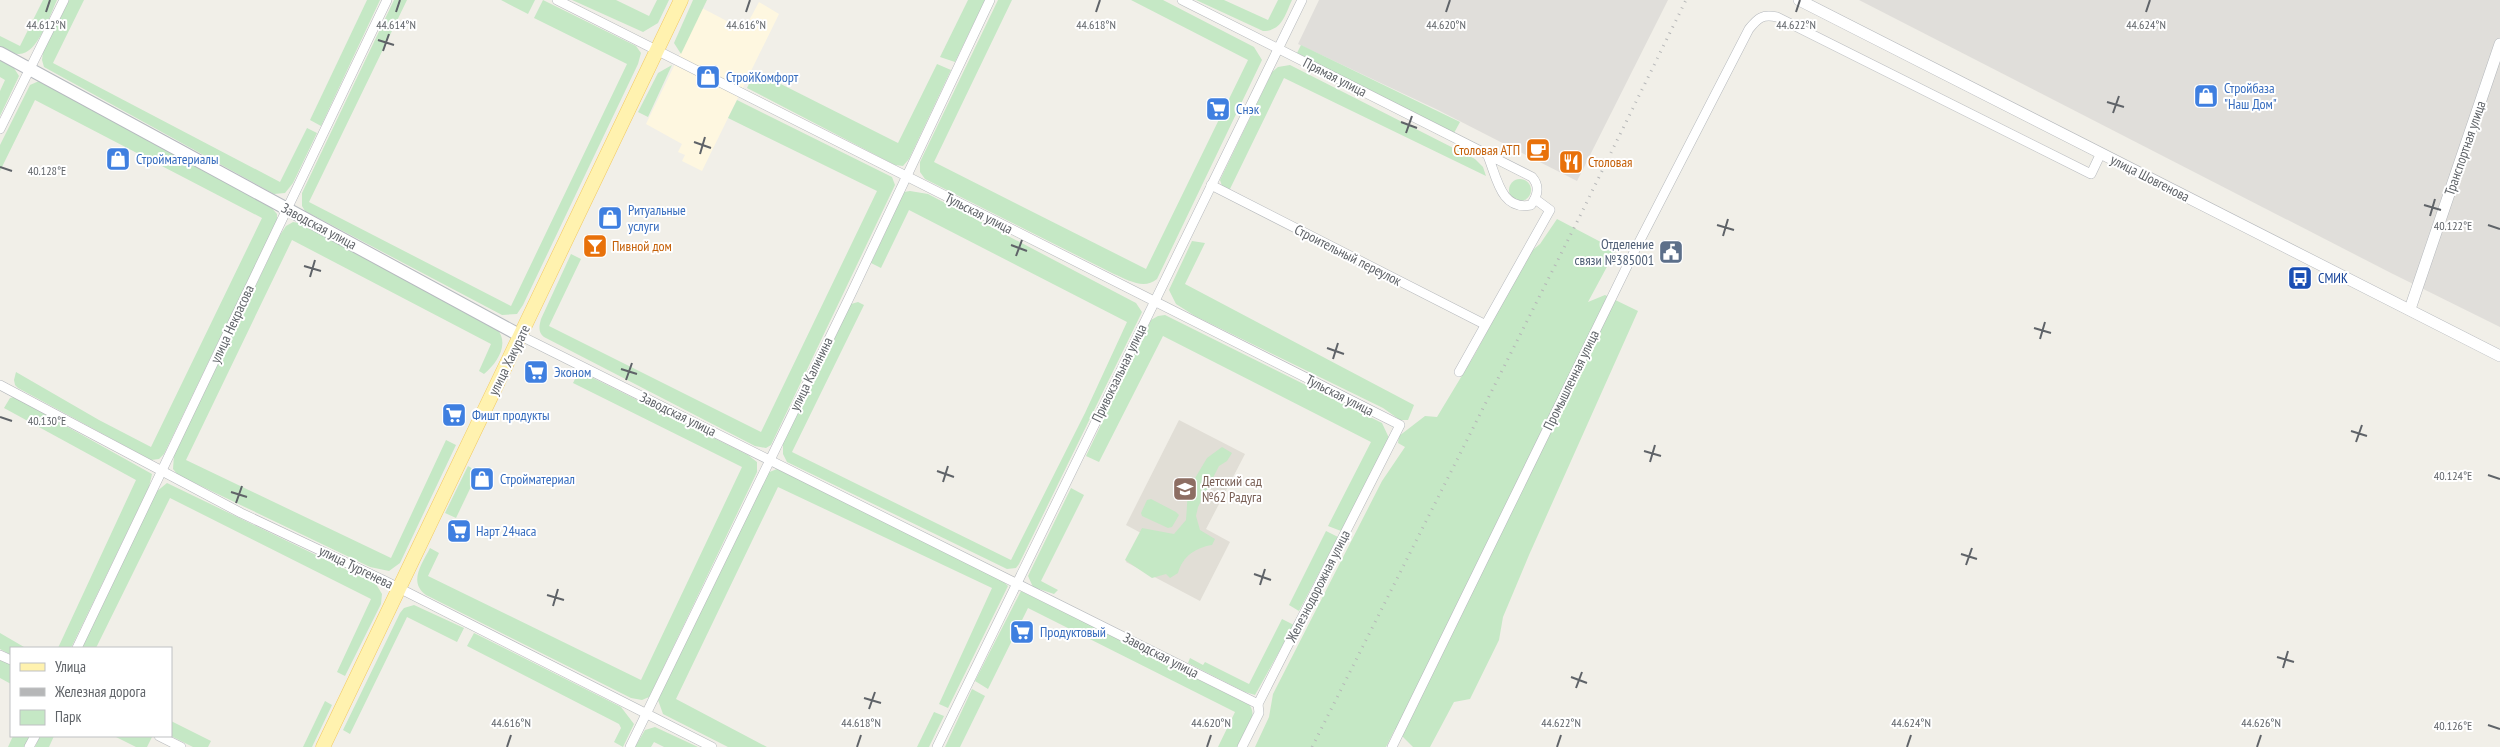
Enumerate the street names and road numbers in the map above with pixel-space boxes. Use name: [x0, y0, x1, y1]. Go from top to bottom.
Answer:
street label: Прямая улица: [1300, 53, 1370, 101]
street label: Транспортная улица: [2440, 98, 2490, 198]
street label: улица Шовгенова: [2107, 150, 2193, 206]
street label: Тульская улица: [942, 188, 1016, 238]
street label: Заводская улица: [278, 199, 360, 253]
street label: Строительный переулок: [1291, 220, 1405, 290]
street label: улица Некрасова: [206, 282, 258, 366]
street label: улица Хакурате: [484, 321, 534, 398]
street label: Привокзальная улица: [1087, 321, 1151, 425]
street label: Промышленная улица: [1539, 327, 1603, 433]
street label: улица Калинина: [785, 334, 837, 414]
street label: Тульская улица: [1303, 370, 1377, 420]
street label: Заводская улица: [637, 388, 719, 440]
street label: Железнодорожная улица: [1282, 527, 1354, 646]
street label: улица Тургенева: [316, 541, 396, 593]
street label: Заводская улица: [1120, 628, 1202, 682]

